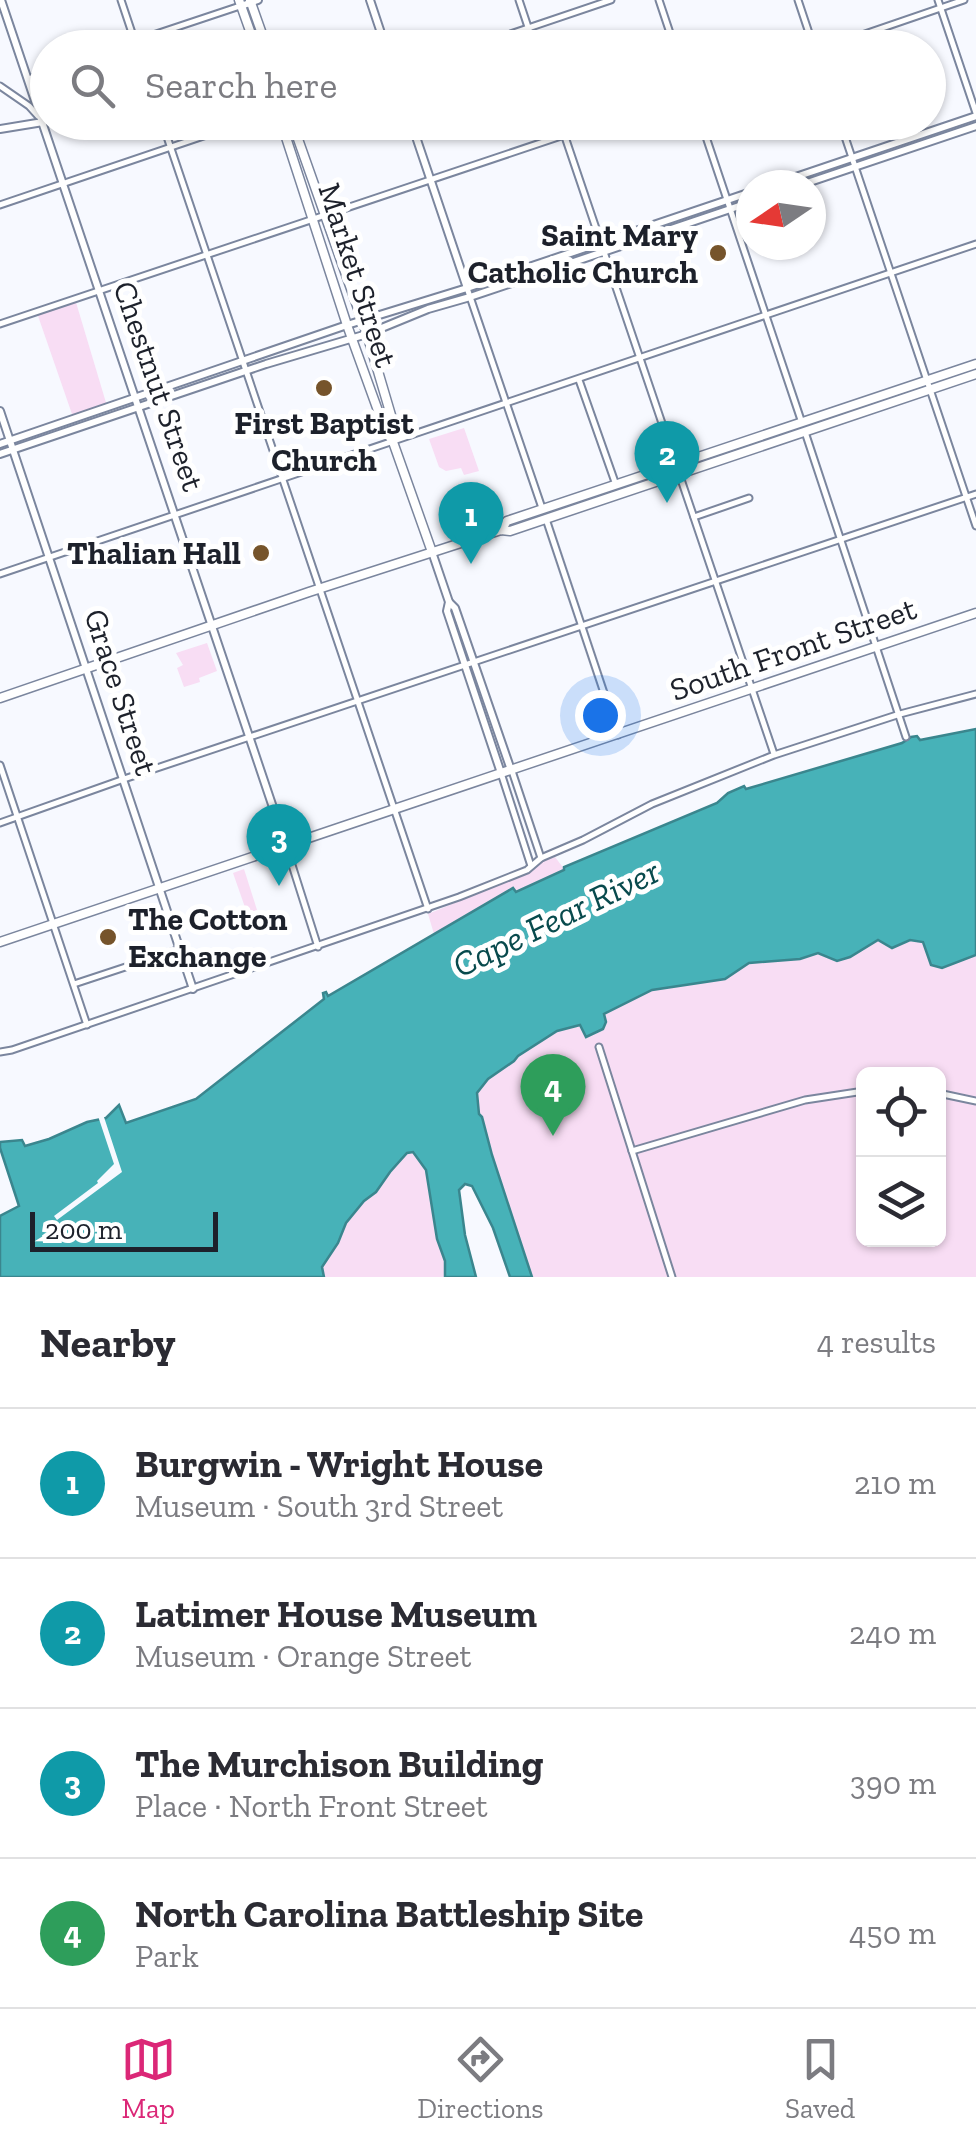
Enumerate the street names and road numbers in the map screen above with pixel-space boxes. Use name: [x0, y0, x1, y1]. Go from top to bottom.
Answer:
street label: Market Street: [310, 178, 406, 372]
street label: Chestnut Street: [105, 276, 213, 496]
street label: South Front Street: [665, 589, 921, 709]
street label: Grace Street: [76, 604, 166, 780]

